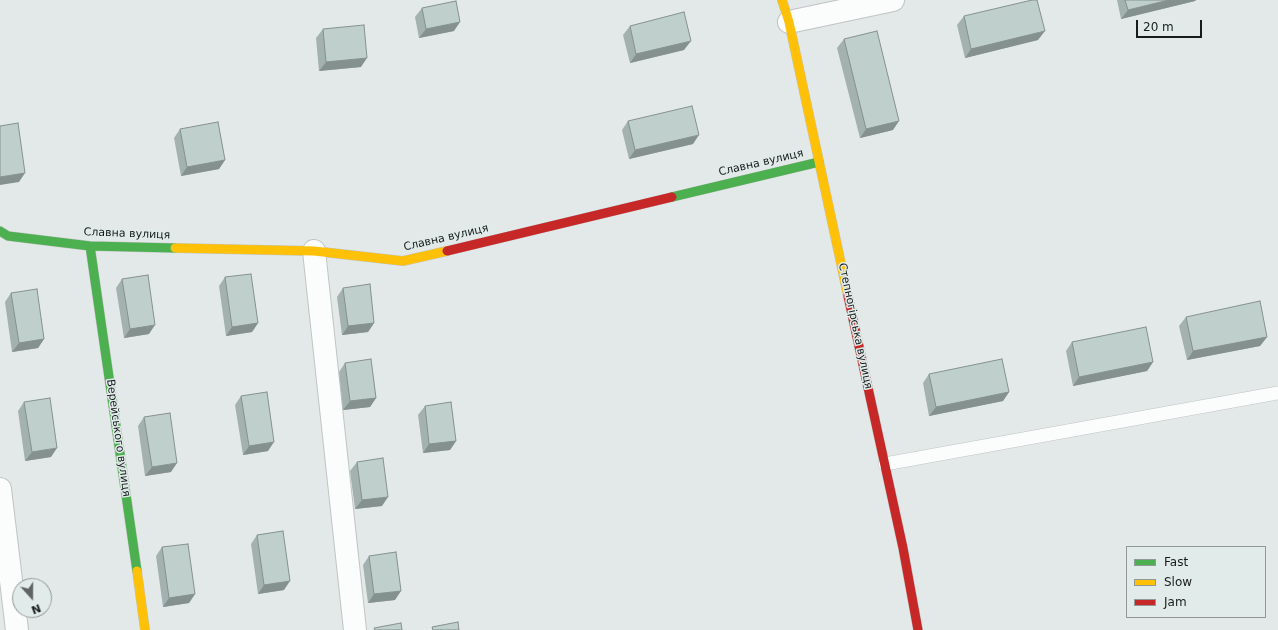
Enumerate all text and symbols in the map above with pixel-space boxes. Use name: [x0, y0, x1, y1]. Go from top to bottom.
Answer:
scale bar: [1138, 12, 1204, 38]
text: 20 m: [1143, 20, 1174, 34]
street label: Славна вулиця: [717, 147, 805, 179]
street label: Славна вулиця: [402, 222, 490, 254]
street label: Славна вулиця: [83, 226, 171, 242]
street label: Степногірська вулиця: [835, 262, 875, 390]
street label: Верейського вулиця: [103, 378, 133, 498]
legend: [1126, 546, 1266, 618]
text: Fast: [1164, 555, 1188, 569]
text: Slow: [1164, 575, 1192, 589]
north arrow: [12, 578, 52, 618]
text: Jam: [1164, 595, 1187, 609]
text: N: [29, 601, 43, 616]

